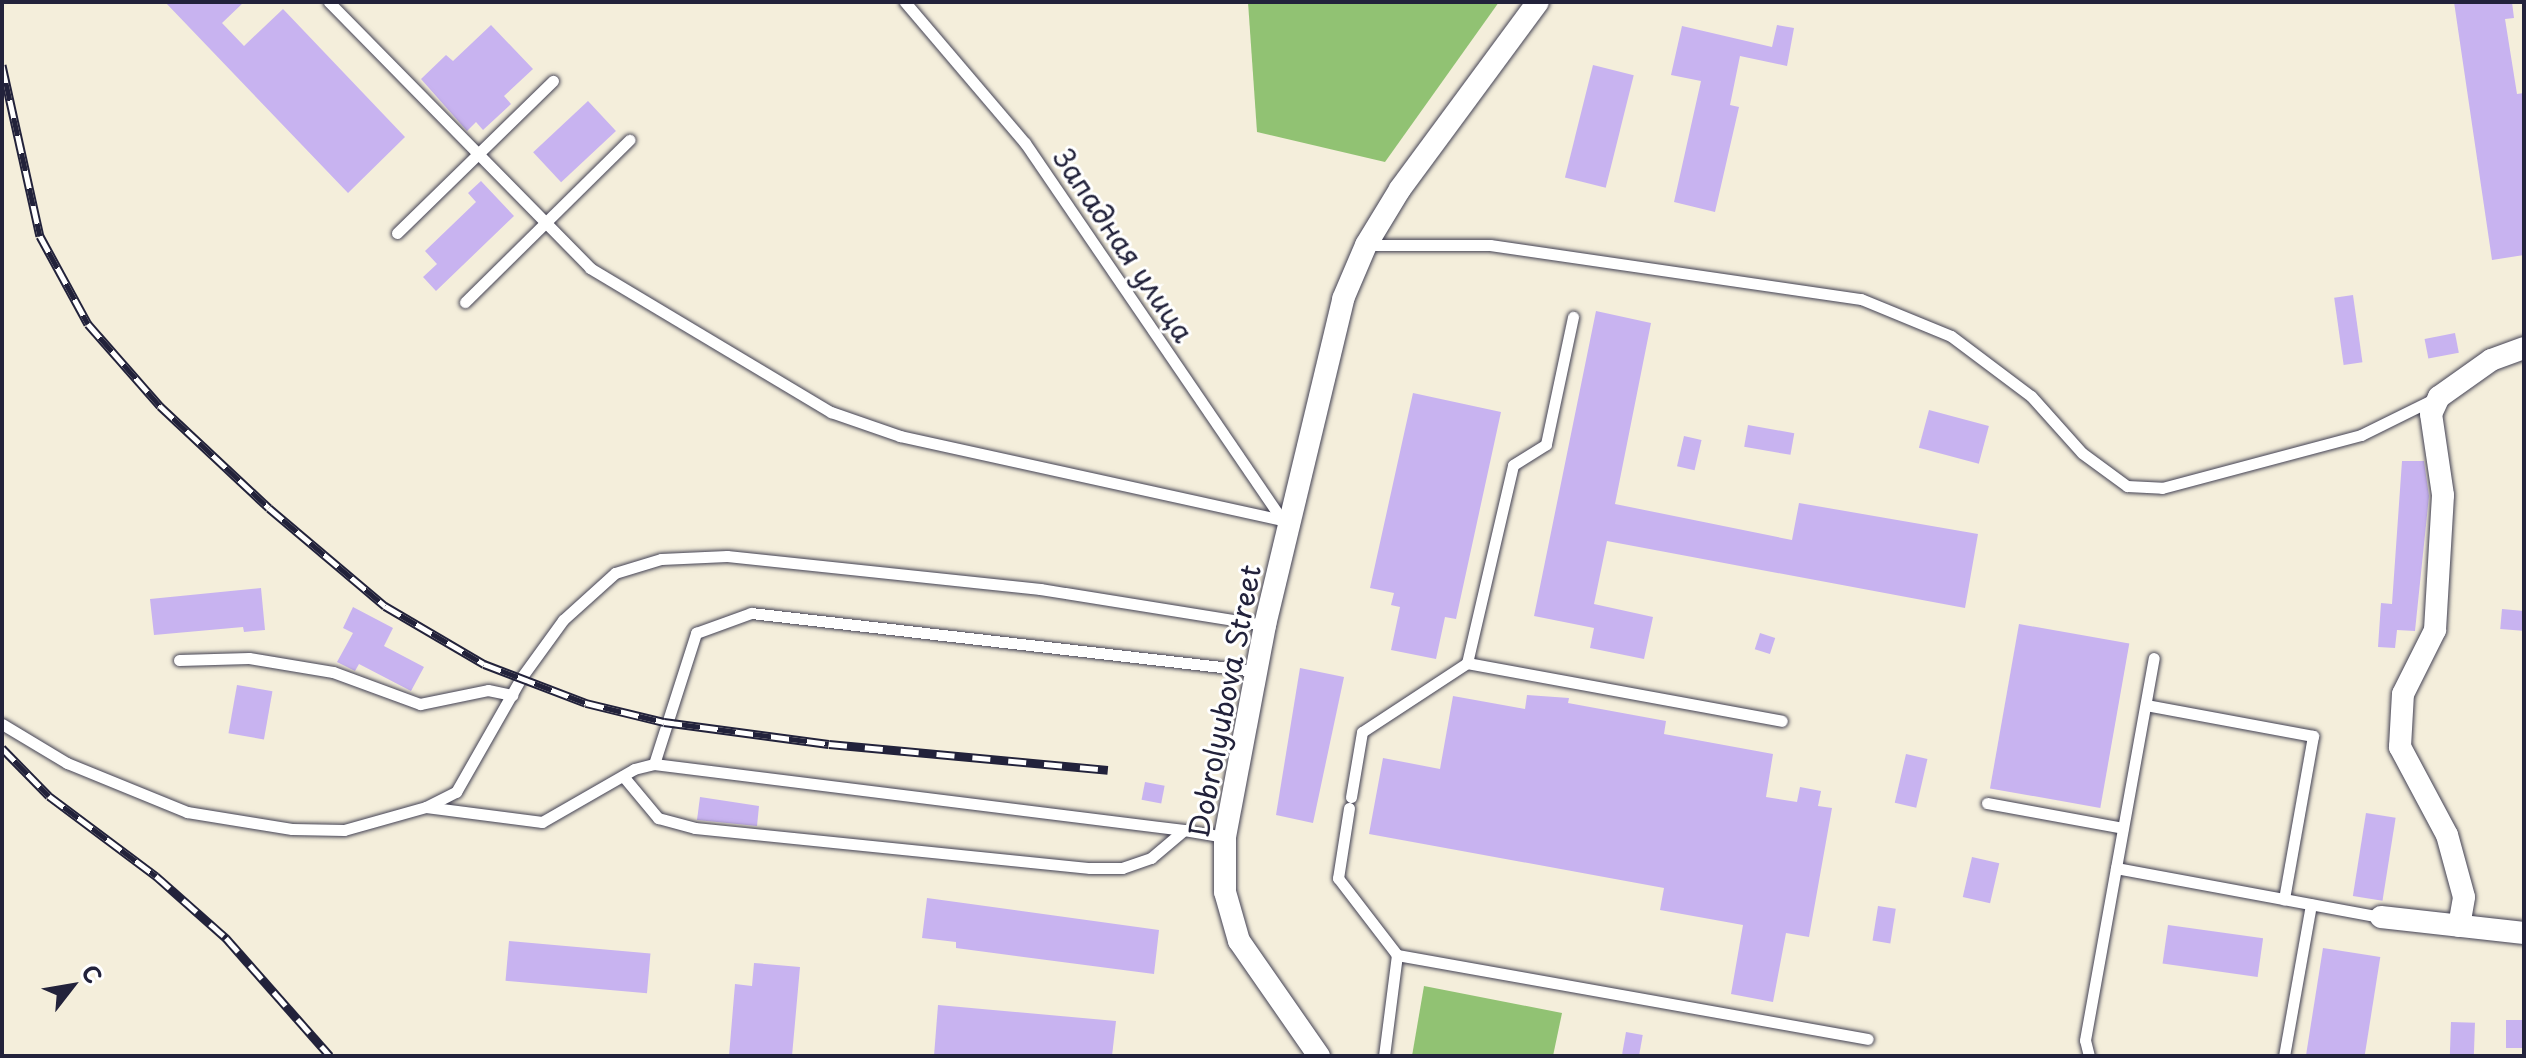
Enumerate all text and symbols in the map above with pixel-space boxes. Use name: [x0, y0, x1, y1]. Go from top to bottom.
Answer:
street label: Западная улица: [1047, 141, 1201, 349]
street label: Dobrolyubova Street: [1181, 561, 1267, 841]
north arrow: [32, 946, 112, 1026]
text: С: [75, 958, 111, 989]

